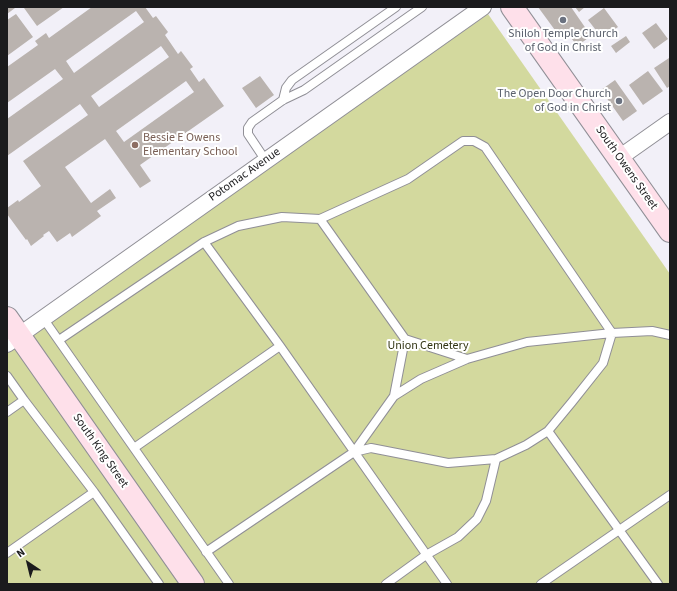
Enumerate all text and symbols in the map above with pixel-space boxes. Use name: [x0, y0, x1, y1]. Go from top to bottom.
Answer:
marker: Shiloh Temple Church of God in Christ: [558, 15, 568, 25]
place label: Shiloh Temple Church of God in Christ: [508, 27, 618, 55]
place label: The Open Door Church of God in Christ: [497, 87, 611, 115]
marker: The Open Door Church of God in Christ: [614, 96, 624, 106]
street label: South Owens Street: [592, 123, 660, 213]
place label: Bessie E Owens Elementary School: [143, 131, 238, 159]
marker: Bessie E Owens Elementary School: [130, 140, 140, 150]
street label: Potomac Avenue: [206, 145, 284, 205]
park label: Union Cemetery: [387, 339, 469, 353]
street label: South King Street: [69, 411, 131, 491]
north arrow: [8, 543, 48, 583]
text: N: [14, 545, 28, 561]

